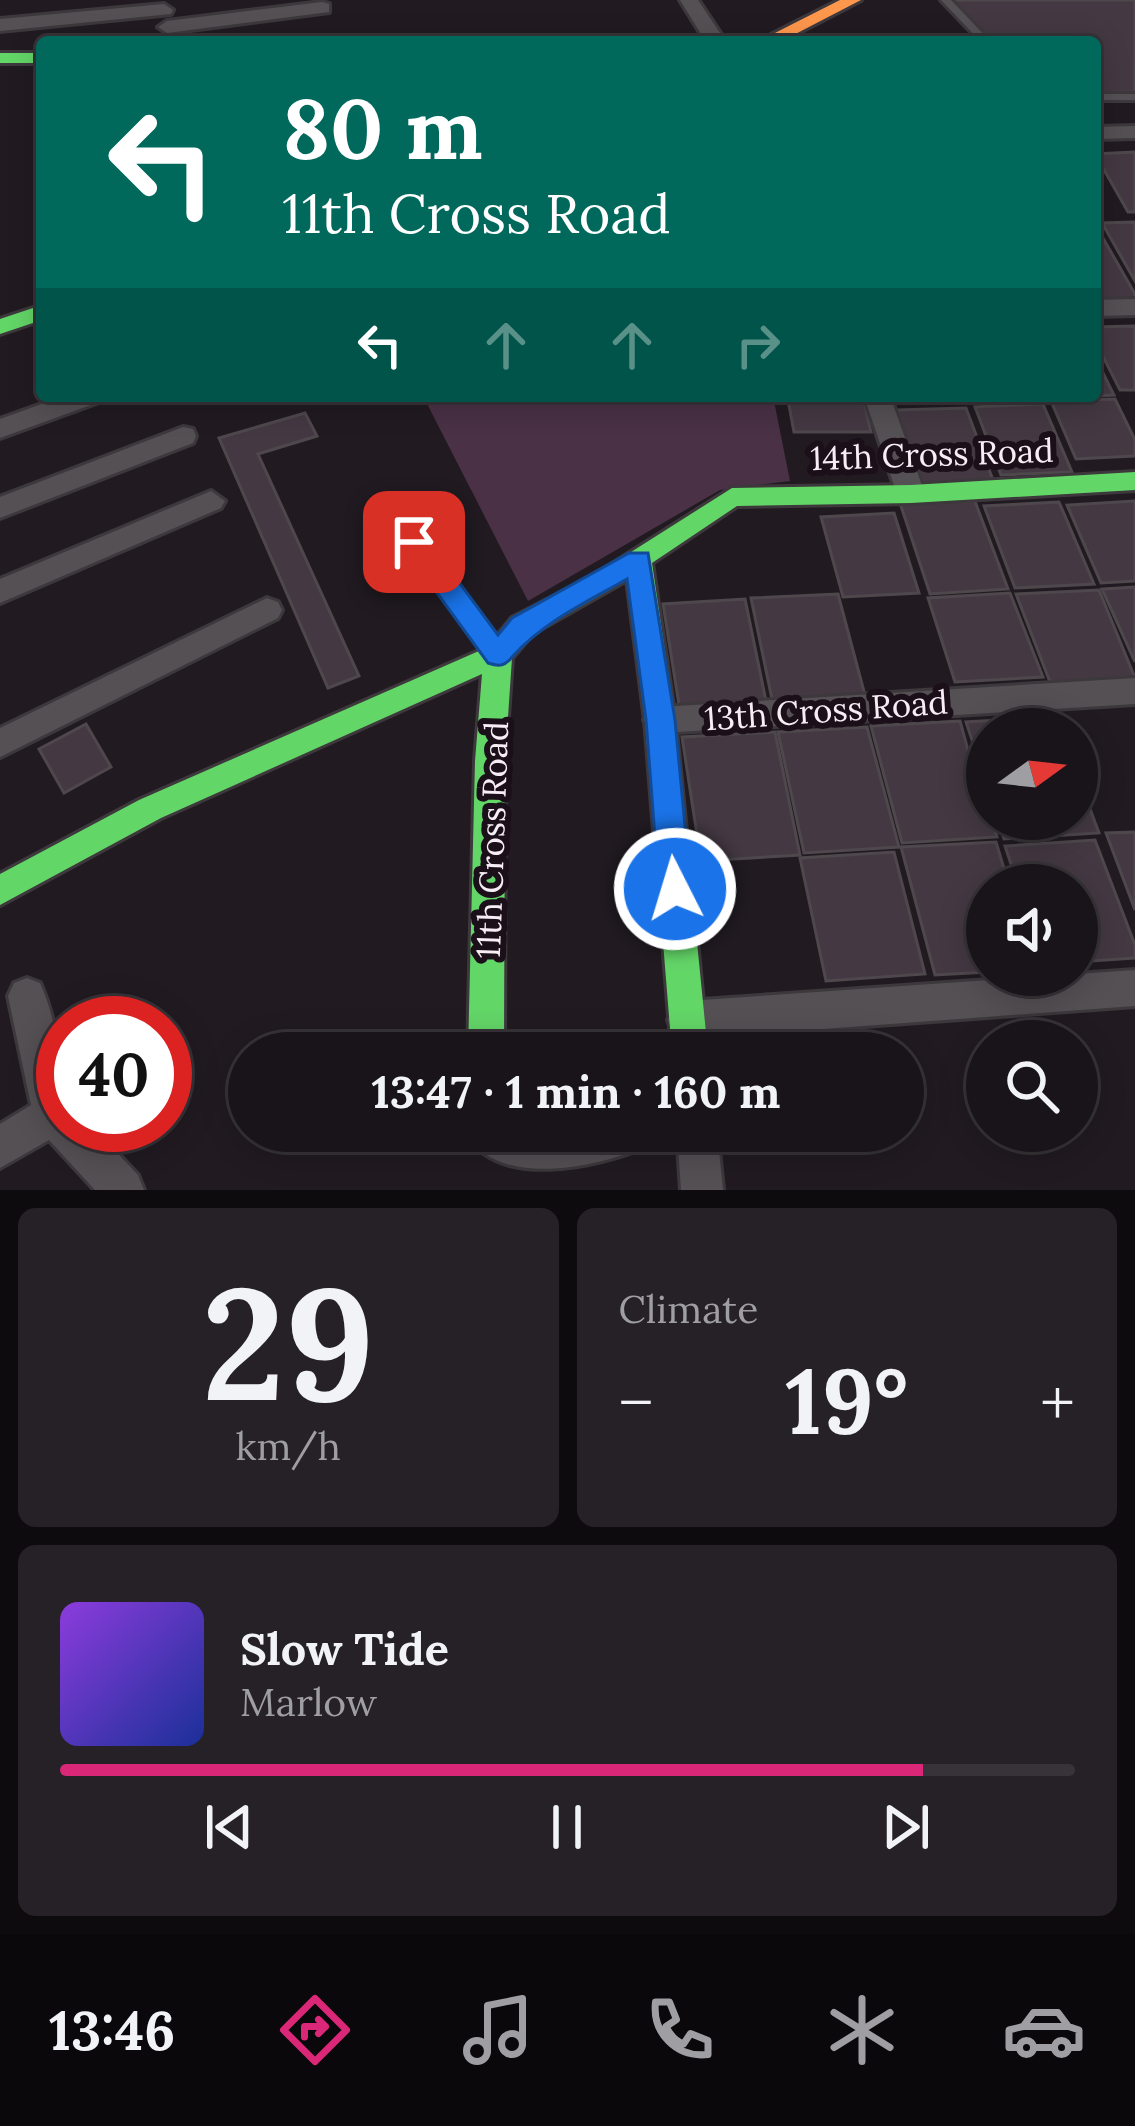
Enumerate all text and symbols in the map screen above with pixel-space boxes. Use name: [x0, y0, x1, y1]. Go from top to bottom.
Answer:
text: 80 m: [282, 74, 483, 182]
icon: left: [84, 84, 240, 240]
text: 11th Cross Road: [282, 179, 671, 248]
icon: left: [347, 312, 413, 378]
icon: ahead: [473, 312, 539, 378]
icon: ahead: [599, 312, 665, 378]
icon: right: [725, 312, 791, 378]
street label: 14th Cross Road: [810, 429, 1054, 479]
pin: [363, 491, 465, 593]
icon: arrive: [381, 509, 447, 575]
street label: 13th Cross Road: [703, 681, 949, 739]
north arrow: [966, 708, 1098, 840]
map controls: [966, 708, 1098, 1152]
street label: 11th Cross Road: [467, 721, 517, 959]
position arrow: [612, 826, 738, 952]
button: sound: [966, 864, 1098, 996]
speed limit sign: 40: [36, 996, 192, 1152]
button: search: [966, 1020, 1098, 1152]
text: 13:47 · 1 min · 160 m: [371, 1063, 781, 1120]
text: 29: [202, 1243, 375, 1443]
text: Climate: [619, 1284, 758, 1334]
text: 19°: [785, 1343, 908, 1459]
text: −: [619, 1360, 653, 1444]
text: +: [1040, 1360, 1075, 1444]
text: km/h: [236, 1421, 341, 1471]
text: Slow Tide: [240, 1620, 449, 1677]
text: Marlow: [240, 1677, 377, 1727]
icon: previous: [196, 1794, 262, 1860]
icon: pause: [534, 1794, 600, 1860]
icon: next: [873, 1794, 939, 1860]
icon: directions: [273, 1988, 357, 2072]
icon: music: [456, 1988, 540, 2072]
icon: phone: [638, 1988, 722, 2072]
icon: climate: [820, 1988, 904, 2072]
icon: car: [1002, 1988, 1086, 2072]
text: 13:46: [49, 1996, 175, 2065]

